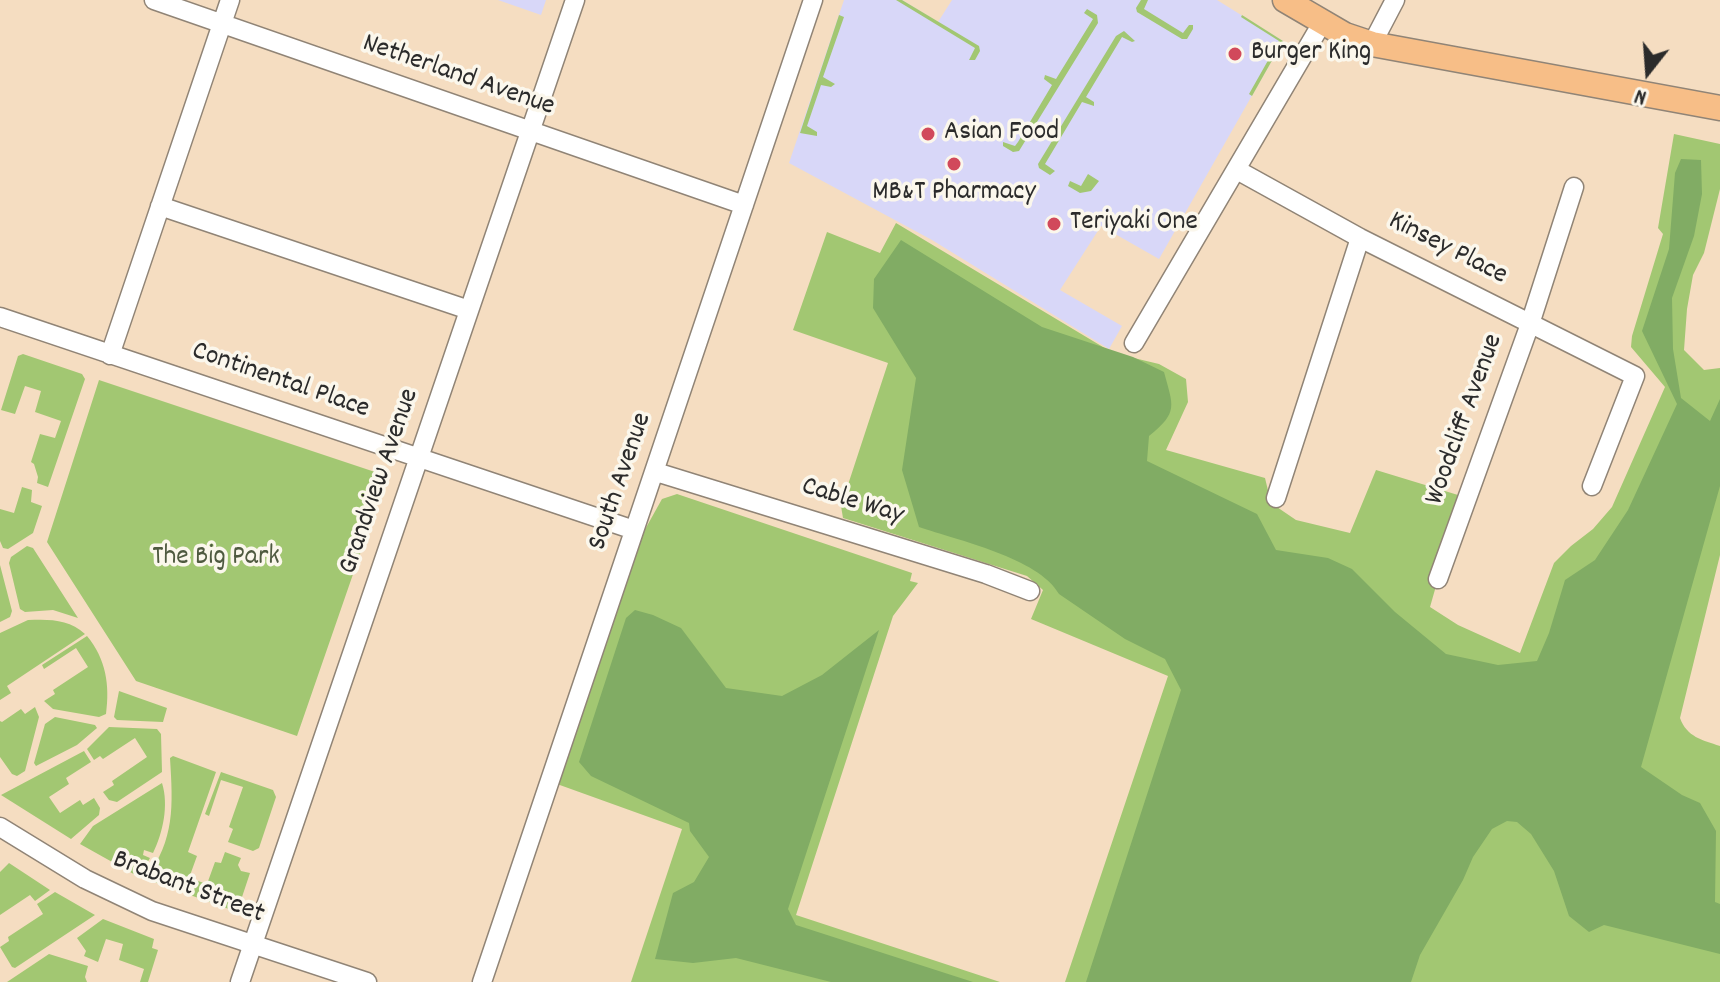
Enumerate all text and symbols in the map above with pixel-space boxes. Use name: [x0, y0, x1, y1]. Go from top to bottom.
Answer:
street label: Netherland Avenue: [358, 28, 558, 126]
north arrow: [1608, 32, 1688, 112]
place label: Burger King: [1251, 37, 1371, 71]
marker: Burger King: [1226, 45, 1244, 63]
text: N: [1631, 79, 1651, 112]
place label: Asian Food: [944, 117, 1059, 151]
marker: Asian Food: [919, 125, 937, 143]
marker: MB&T Pharmacy: [945, 155, 963, 173]
place label: MB&T Pharmacy: [872, 177, 1036, 211]
street label: Kinsey Place: [1382, 206, 1512, 294]
place label: Teriyaki One: [1070, 207, 1198, 241]
marker: Teriyaki One: [1045, 215, 1063, 233]
street label: Woodcliff Avenue: [1420, 330, 1512, 510]
street label: Continental Place: [187, 336, 373, 428]
street label: Grandview Avenue: [334, 385, 428, 579]
street label: South Avenue: [583, 409, 661, 555]
street label: Cable Way: [797, 472, 907, 534]
park label: The Big Park: [152, 542, 280, 576]
street label: Brabant Street: [107, 845, 269, 933]

